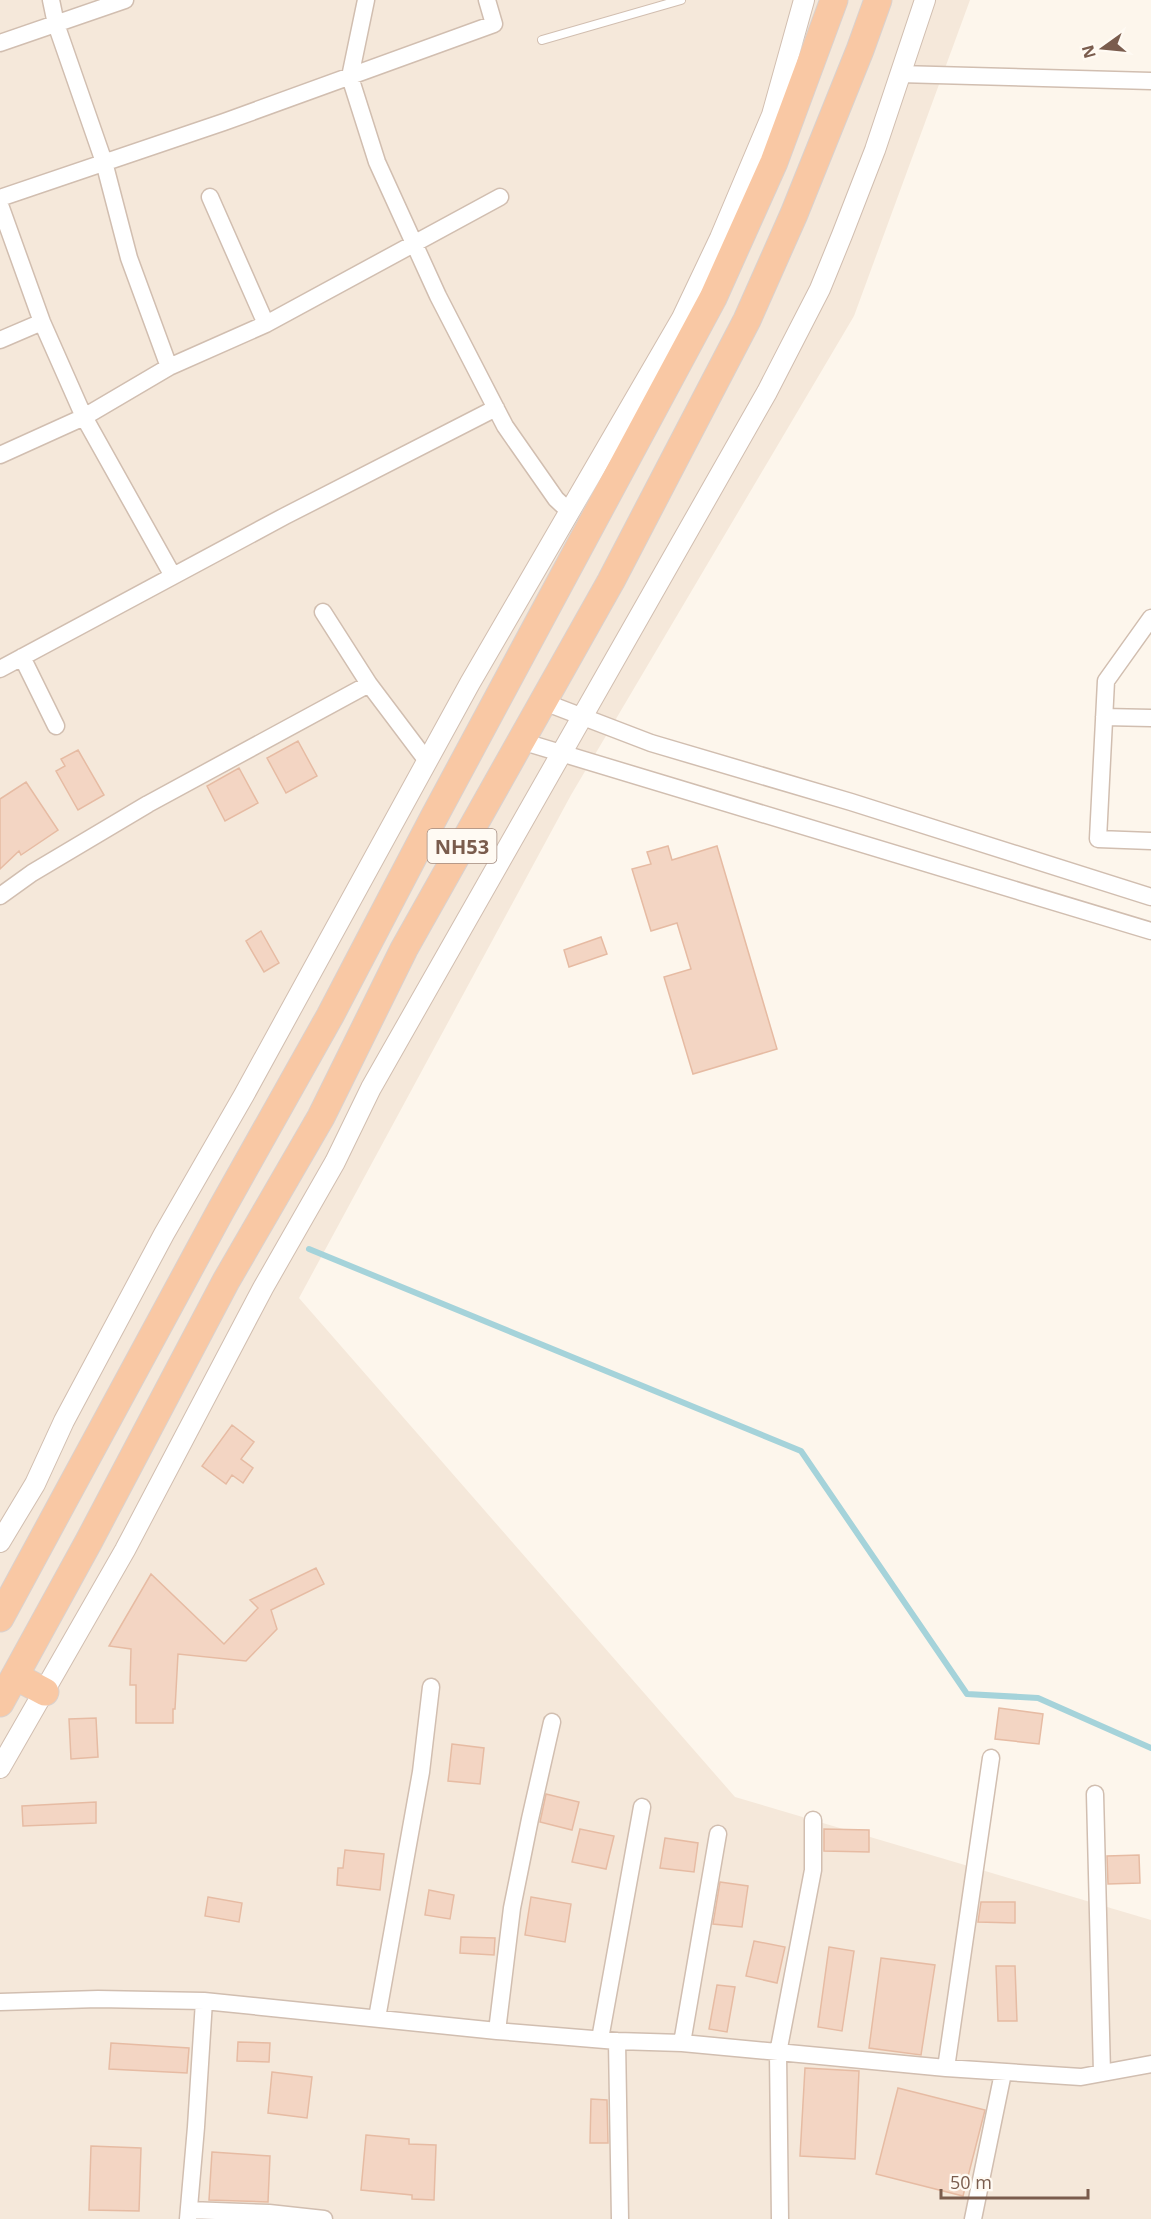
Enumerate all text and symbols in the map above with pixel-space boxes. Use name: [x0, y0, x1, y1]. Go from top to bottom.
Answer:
north arrow: [1073, 18, 1133, 78]
text: N: [1076, 43, 1101, 61]
road number: NH53: [428, 829, 496, 863]
scale bar: [941, 2162, 1088, 2200]
text: 50 m: [950, 2170, 992, 2194]

